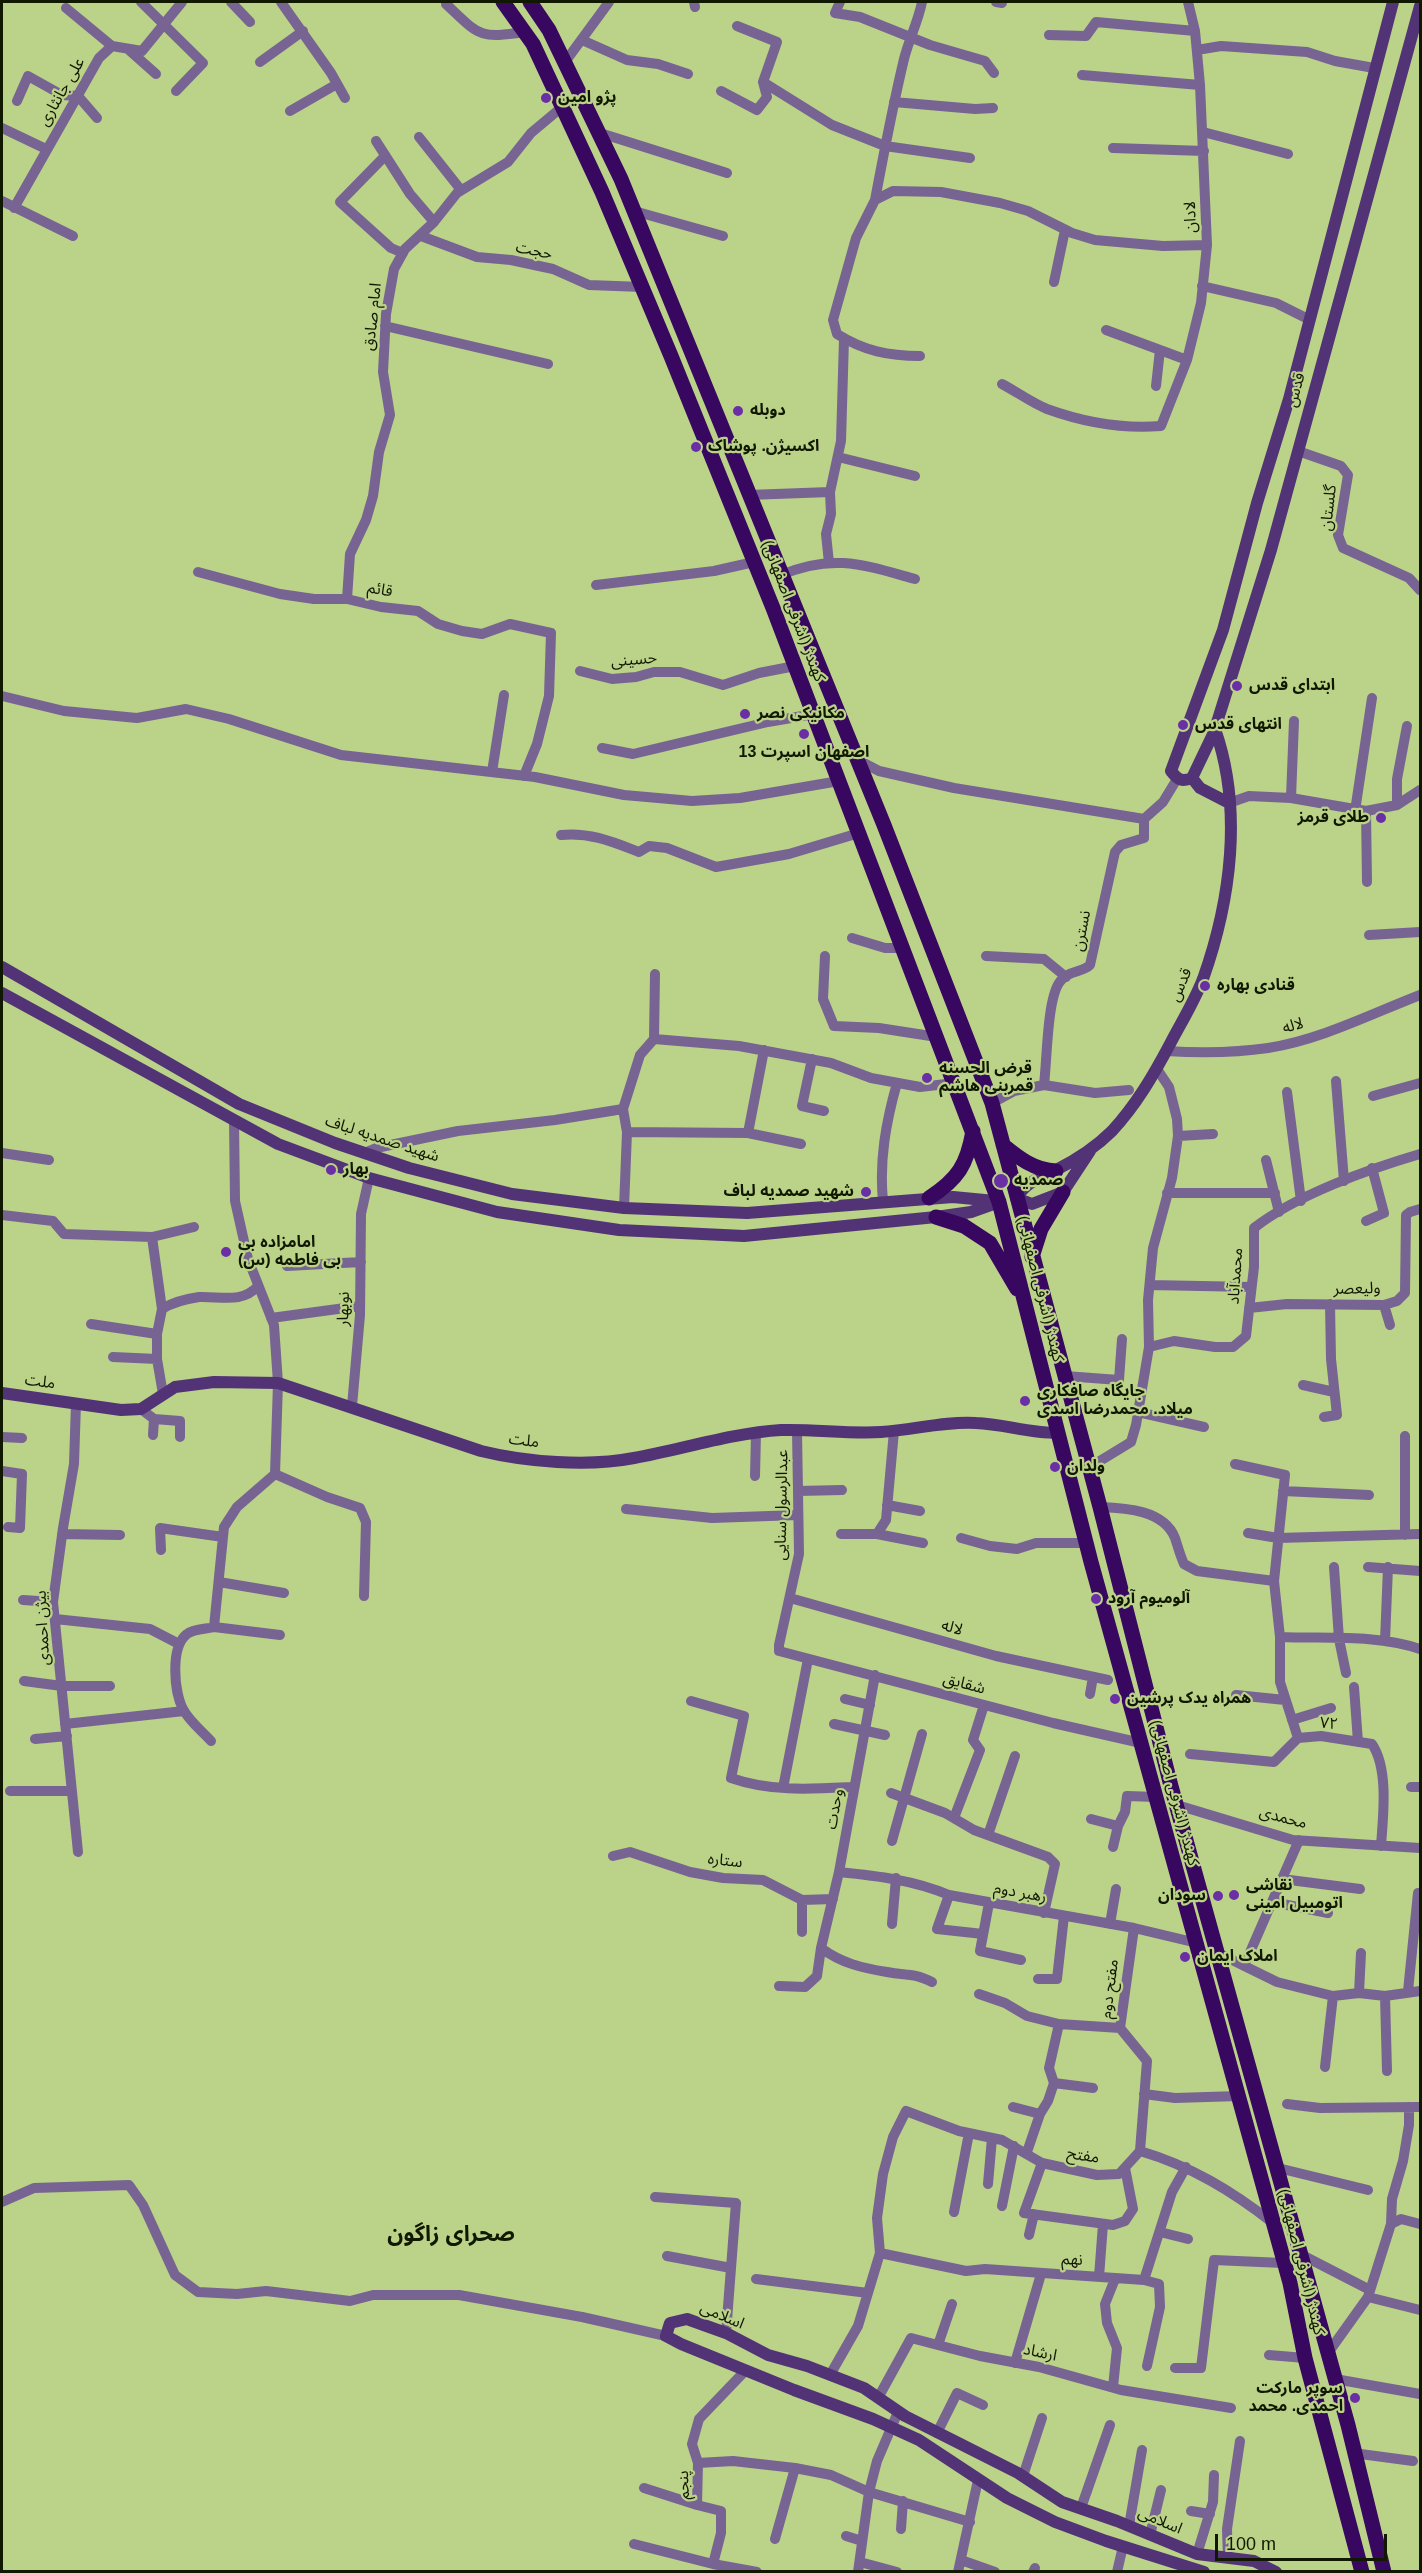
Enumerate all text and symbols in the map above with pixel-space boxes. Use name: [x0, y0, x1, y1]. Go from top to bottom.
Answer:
street label: علی جانثاری: [35, 54, 89, 130]
place label: پژو امین: [558, 88, 616, 108]
marker: پژو امین: [539, 91, 553, 105]
street label: لادان: [1181, 201, 1201, 233]
street label: حجت: [514, 238, 554, 264]
street label: امام صادق: [360, 282, 386, 352]
street label: قدس: [1282, 371, 1310, 409]
place label: دوبله: [750, 401, 786, 421]
marker: دوبله: [731, 404, 745, 418]
place label: اکسیژن. پوشاک: [708, 437, 819, 457]
marker: اکسیژن. پوشاک: [689, 440, 703, 454]
street label: گلستان: [1317, 484, 1341, 532]
street label: کهندژ (اشرفی اصفهانی): [757, 537, 829, 685]
street label: قائم: [366, 578, 394, 602]
street label: حسینی: [610, 648, 658, 672]
place label: ابتدای قدس: [1249, 676, 1335, 696]
marker: ابتدای قدس: [1230, 679, 1244, 693]
place label: مکانیکی نصر: [757, 704, 845, 724]
marker: مکانیکی نصر: [738, 707, 752, 721]
place label: انتهای قدس: [1195, 715, 1282, 735]
marker: انتهای قدس: [1176, 718, 1190, 732]
marker: اصفهان اسپرت 13: [797, 727, 811, 741]
place label: اصفهان اسپرت 13: [739, 743, 869, 763]
place label: طلای قرمز: [1298, 808, 1369, 828]
marker: طلای قرمز: [1374, 811, 1388, 825]
street label: نسترن: [1069, 909, 1095, 953]
street label: قدس: [1165, 965, 1197, 1005]
place label: قنادی بهاره: [1217, 976, 1295, 996]
marker: قنادی بهاره: [1198, 979, 1212, 993]
street label: لاله: [1280, 1014, 1306, 1038]
place label: قرض الحسنه قمربنی هاشم: [939, 1059, 1033, 1097]
marker: قرض الحسنه قمربنی هاشم: [920, 1071, 934, 1085]
street label: شهید صمدیه لباف: [323, 1112, 441, 1166]
place label: بهار: [343, 1160, 369, 1180]
marker: بهار: [324, 1163, 338, 1177]
place label: صمدیه: [1014, 1171, 1063, 1191]
marker: صمدیه: [992, 1172, 1010, 1190]
place label: شهید صمدیه لباف: [723, 1182, 854, 1202]
marker: شهید صمدیه لباف: [859, 1185, 873, 1199]
street label: کهندژ (اشرفی اصفهانی): [1013, 1214, 1067, 1364]
place label: امامزاده بی بی فاطمه (س): [238, 1233, 341, 1271]
marker: امامزاده بی بی فاطمه (س): [219, 1245, 233, 1259]
street label: محمدآباد: [1224, 1247, 1248, 1305]
street label: ولیعصر: [1333, 1279, 1381, 1299]
street label: نوبهار: [334, 1291, 354, 1327]
street label: ملت: [23, 1370, 57, 1394]
place label: جایگاه صافکاری میلاد. محمدرضا اسدی: [1037, 1382, 1193, 1420]
marker: جایگاه صافکاری میلاد. محمدرضا اسدی: [1018, 1394, 1032, 1408]
street label: ملت: [508, 1430, 540, 1452]
street label: عبدالرسول سنایی: [771, 1449, 793, 1561]
place label: ولدان: [1067, 1457, 1105, 1477]
marker: ولدان: [1048, 1460, 1062, 1474]
place label: آلومیوم آرود: [1108, 1589, 1190, 1609]
street label: بیژن احمدی: [31, 1590, 55, 1666]
marker: آلومیوم آرود: [1089, 1592, 1103, 1606]
street label: لاله: [939, 1616, 965, 1640]
street label: شقایق: [941, 1669, 987, 1699]
place label: همراه یدک پرشین: [1127, 1689, 1251, 1709]
marker: همراه یدک پرشین: [1108, 1692, 1122, 1706]
street label: ۷۲: [1319, 1714, 1339, 1734]
street label: کهندژ (اشرفی اصفهانی): [1145, 1718, 1203, 1868]
street label: وحدت: [822, 1787, 848, 1831]
street label: محمدی: [1257, 1802, 1309, 1834]
street label: ستاره: [707, 1850, 743, 1872]
place label: نقاشی اتومبیل امینی: [1246, 1876, 1343, 1914]
street label: رهبر دوم: [992, 1879, 1048, 1907]
place label: سودان: [1158, 1886, 1206, 1906]
marker: نقاشی اتومبیل امینی: [1227, 1888, 1241, 1902]
marker: سودان: [1211, 1889, 1225, 1903]
place label: املاک ایمان: [1197, 1947, 1278, 1967]
marker: املاک ایمان: [1178, 1950, 1192, 1964]
street label: مفتح دوم: [1097, 1958, 1123, 2020]
street label: مفتح: [1065, 2144, 1101, 2168]
street label: کهندژ (اشرفی اصفهانی): [1274, 2187, 1328, 2337]
district label: صحرای زاگون: [387, 2222, 515, 2248]
street label: نهم: [1061, 2250, 1083, 2270]
street label: اسلامی: [697, 2298, 747, 2334]
street label: ارشاد: [1021, 2340, 1059, 2366]
place label: سوپر مارکت احمدی. محمد: [1249, 2379, 1343, 2417]
marker: سوپر مارکت احمدی. محمد: [1348, 2391, 1362, 2405]
street label: پنجم: [674, 2470, 694, 2500]
street label: اسلامی: [1135, 2503, 1185, 2539]
scale bar: [1218, 2522, 1390, 2560]
text: 100 m: [1226, 2534, 1276, 2554]

